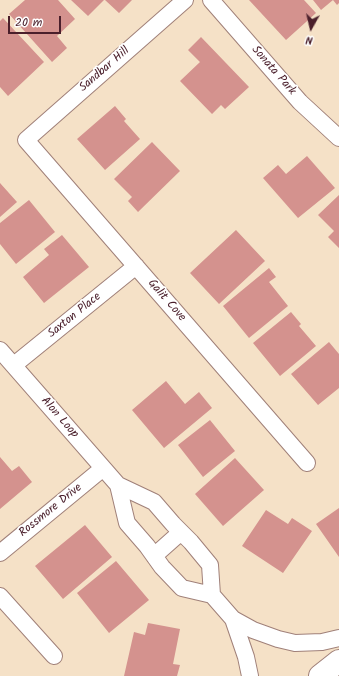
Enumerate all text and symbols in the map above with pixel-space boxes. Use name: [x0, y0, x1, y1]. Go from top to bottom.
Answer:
scale bar: [10, 8, 63, 34]
north arrow: [291, 8, 331, 48]
text: 20 m: [15, 13, 42, 32]
text: N: [305, 30, 314, 49]
street label: Sonata Park: [248, 43, 298, 99]
street label: Sandbar Hill: [77, 44, 133, 96]
street label: Galit Cove: [144, 277, 188, 325]
street label: Saxton Place: [46, 290, 104, 342]
street label: Alon Loop: [37, 394, 81, 442]
street label: Rossmore Drive: [17, 481, 85, 541]

